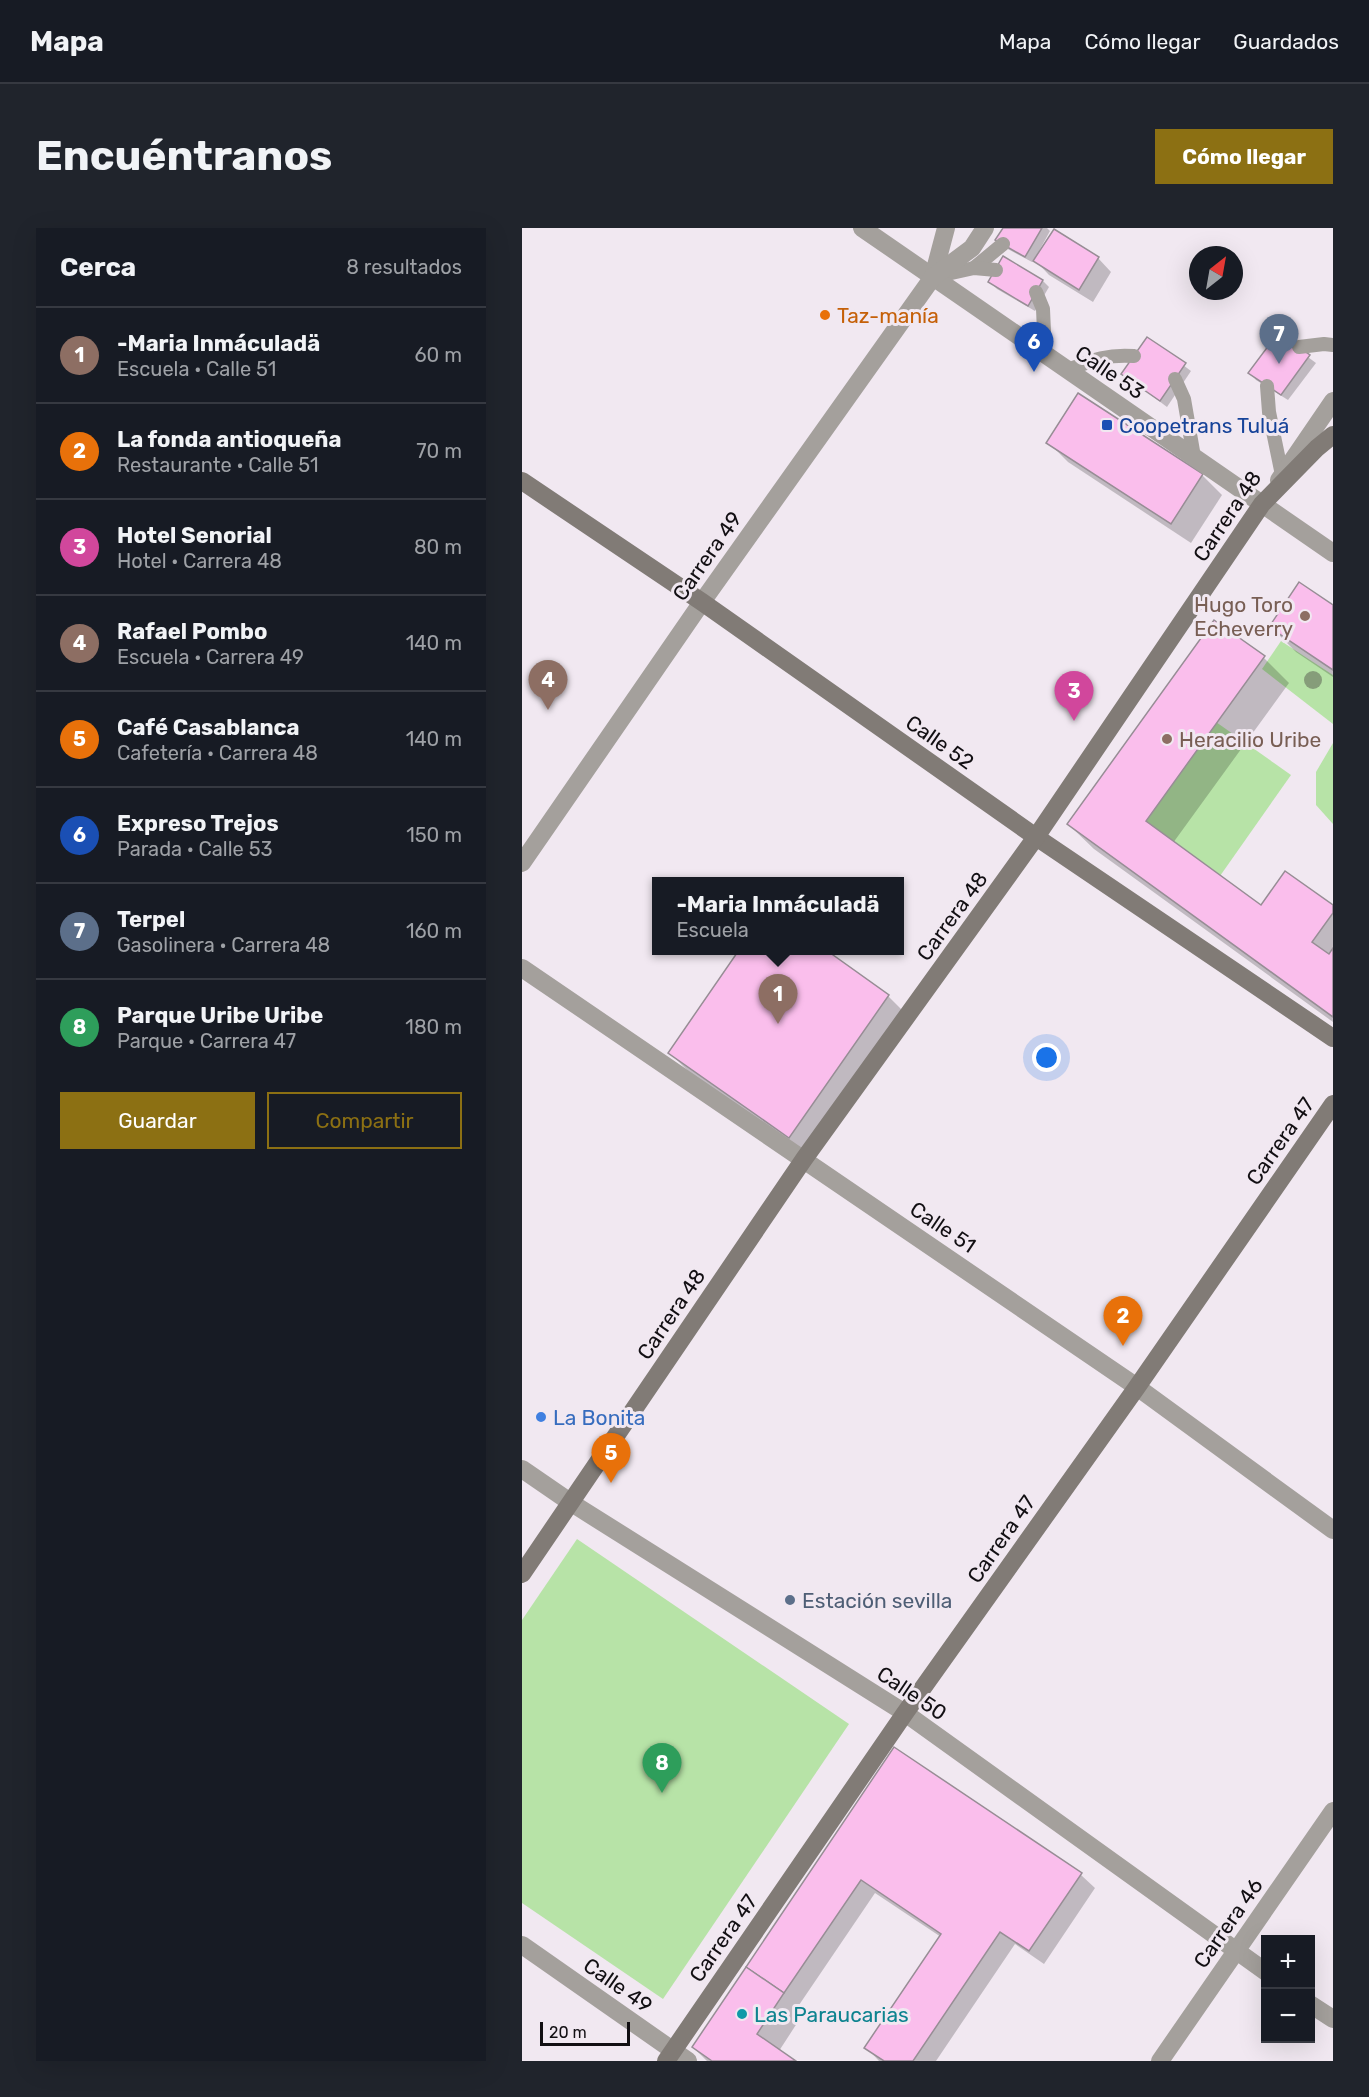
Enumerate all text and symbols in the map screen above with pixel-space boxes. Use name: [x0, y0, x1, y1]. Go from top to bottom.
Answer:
text: Mapa: [30, 25, 104, 58]
text: Mapa: [999, 29, 1051, 54]
text: Cómo llegar: [1084, 29, 1200, 54]
text: Guardados: [1233, 29, 1339, 54]
button: Cómo llegar: [1155, 129, 1333, 184]
text: Encuéntranos: [36, 131, 332, 181]
north arrow: [1189, 246, 1243, 300]
text: Cerca: [60, 252, 136, 283]
text: 8 resultados: [346, 255, 462, 279]
place label: Taz-manía: [837, 303, 939, 328]
marker: Taz-manía: [818, 308, 832, 322]
pin: 7: [1260, 314, 1299, 364]
pin: 6: [1014, 322, 1054, 372]
text: -Maria Inmáculadä: [117, 330, 320, 357]
street label: Calle 53: [1071, 340, 1149, 404]
text: 1: [75, 343, 84, 367]
text: 60 m: [415, 343, 462, 367]
text: Escuela · Calle 51: [117, 357, 276, 381]
place label: Coopetrans Tuluá: [1119, 413, 1289, 438]
marker: Coopetrans Tuluá: [1100, 418, 1114, 432]
text: La fonda antioqueña: [117, 426, 341, 453]
text: 2: [73, 439, 86, 463]
text: 70 m: [416, 439, 462, 463]
text: Restaurante · Calle 51: [117, 453, 318, 477]
street label: Carrera 48: [1188, 466, 1266, 566]
street label: Carrera 49: [667, 507, 747, 605]
text: Hotel Senorial: [117, 522, 272, 549]
text: 3: [73, 535, 86, 559]
text: 80 m: [414, 535, 462, 559]
text: Hotel · Carrera 48: [117, 549, 282, 573]
place label: Hugo Toro Echeverry: [1194, 592, 1293, 641]
marker: Hugo Toro Echeverry: [1298, 609, 1312, 623]
text: Rafael Pombo: [117, 618, 267, 645]
text: 4: [73, 631, 86, 655]
text: 140 m: [406, 631, 462, 655]
text: Escuela · Carrera 49: [117, 645, 304, 669]
pin: 4: [528, 660, 568, 710]
pin: 3: [1054, 672, 1094, 721]
street label: Calle 52: [901, 710, 979, 774]
text: Café Casablanca: [117, 714, 300, 741]
text: 5: [73, 727, 86, 751]
text: 140 m: [406, 727, 462, 751]
place label: Heracilio Uribe: [1179, 727, 1321, 752]
marker: Heracilio Uribe: [1160, 732, 1174, 746]
text: Cafetería · Carrera 48: [117, 741, 318, 765]
text: Expreso Trejos: [117, 810, 279, 837]
text: 6: [73, 823, 86, 847]
text: 150 m: [406, 823, 462, 847]
text: Parada · Calle 53: [117, 837, 273, 861]
street label: Carrera 48: [911, 867, 993, 965]
popup: [652, 877, 904, 955]
text: -Maria Inmáculadä: [676, 891, 880, 918]
text: Terpel: [117, 906, 185, 933]
text: Escuela: [676, 918, 749, 942]
text: 7: [74, 919, 85, 943]
text: 160 m: [406, 919, 462, 943]
text: Gasolinera · Carrera 48: [117, 933, 330, 957]
pin: 1: [758, 974, 798, 1024]
text: Parque Uribe Uribe: [117, 1002, 323, 1029]
text: 8: [73, 1015, 86, 1039]
text: 180 m: [405, 1015, 462, 1039]
text: Parque · Carrera 47: [117, 1029, 296, 1053]
your location: [1032, 1043, 1061, 1072]
button: Guardar: [60, 1092, 255, 1149]
button: Compartir: [267, 1092, 462, 1149]
street label: Carrera 47: [1241, 1092, 1319, 1190]
street label: Calle 51: [905, 1196, 981, 1258]
street label: Carrera 48: [632, 1264, 710, 1364]
pin: 2: [1104, 1296, 1142, 1346]
place label: La Bonita: [553, 1405, 645, 1430]
marker: La Bonita: [534, 1410, 548, 1424]
pin: 5: [592, 1434, 631, 1483]
street label: Carrera 47: [962, 1490, 1040, 1588]
place label: Estación sevilla: [802, 1588, 952, 1613]
marker: Estación sevilla: [783, 1593, 797, 1607]
street label: Calle 50: [872, 1661, 952, 1725]
pin: 8: [642, 1744, 682, 1793]
street label: Carrera 46: [1188, 1874, 1268, 1972]
street label: Carrera 47: [684, 1889, 762, 1987]
map controls: [1261, 1935, 1315, 2043]
button: +: [1261, 1935, 1315, 1989]
street label: Calle 49: [579, 1952, 657, 2018]
button: −: [1261, 1989, 1315, 2043]
place label: Las Paraucarias: [754, 2002, 909, 2027]
marker: Las Paraucarias: [735, 2007, 749, 2021]
scale bar: [540, 2019, 630, 2046]
text: 20 m: [549, 2023, 587, 2042]

